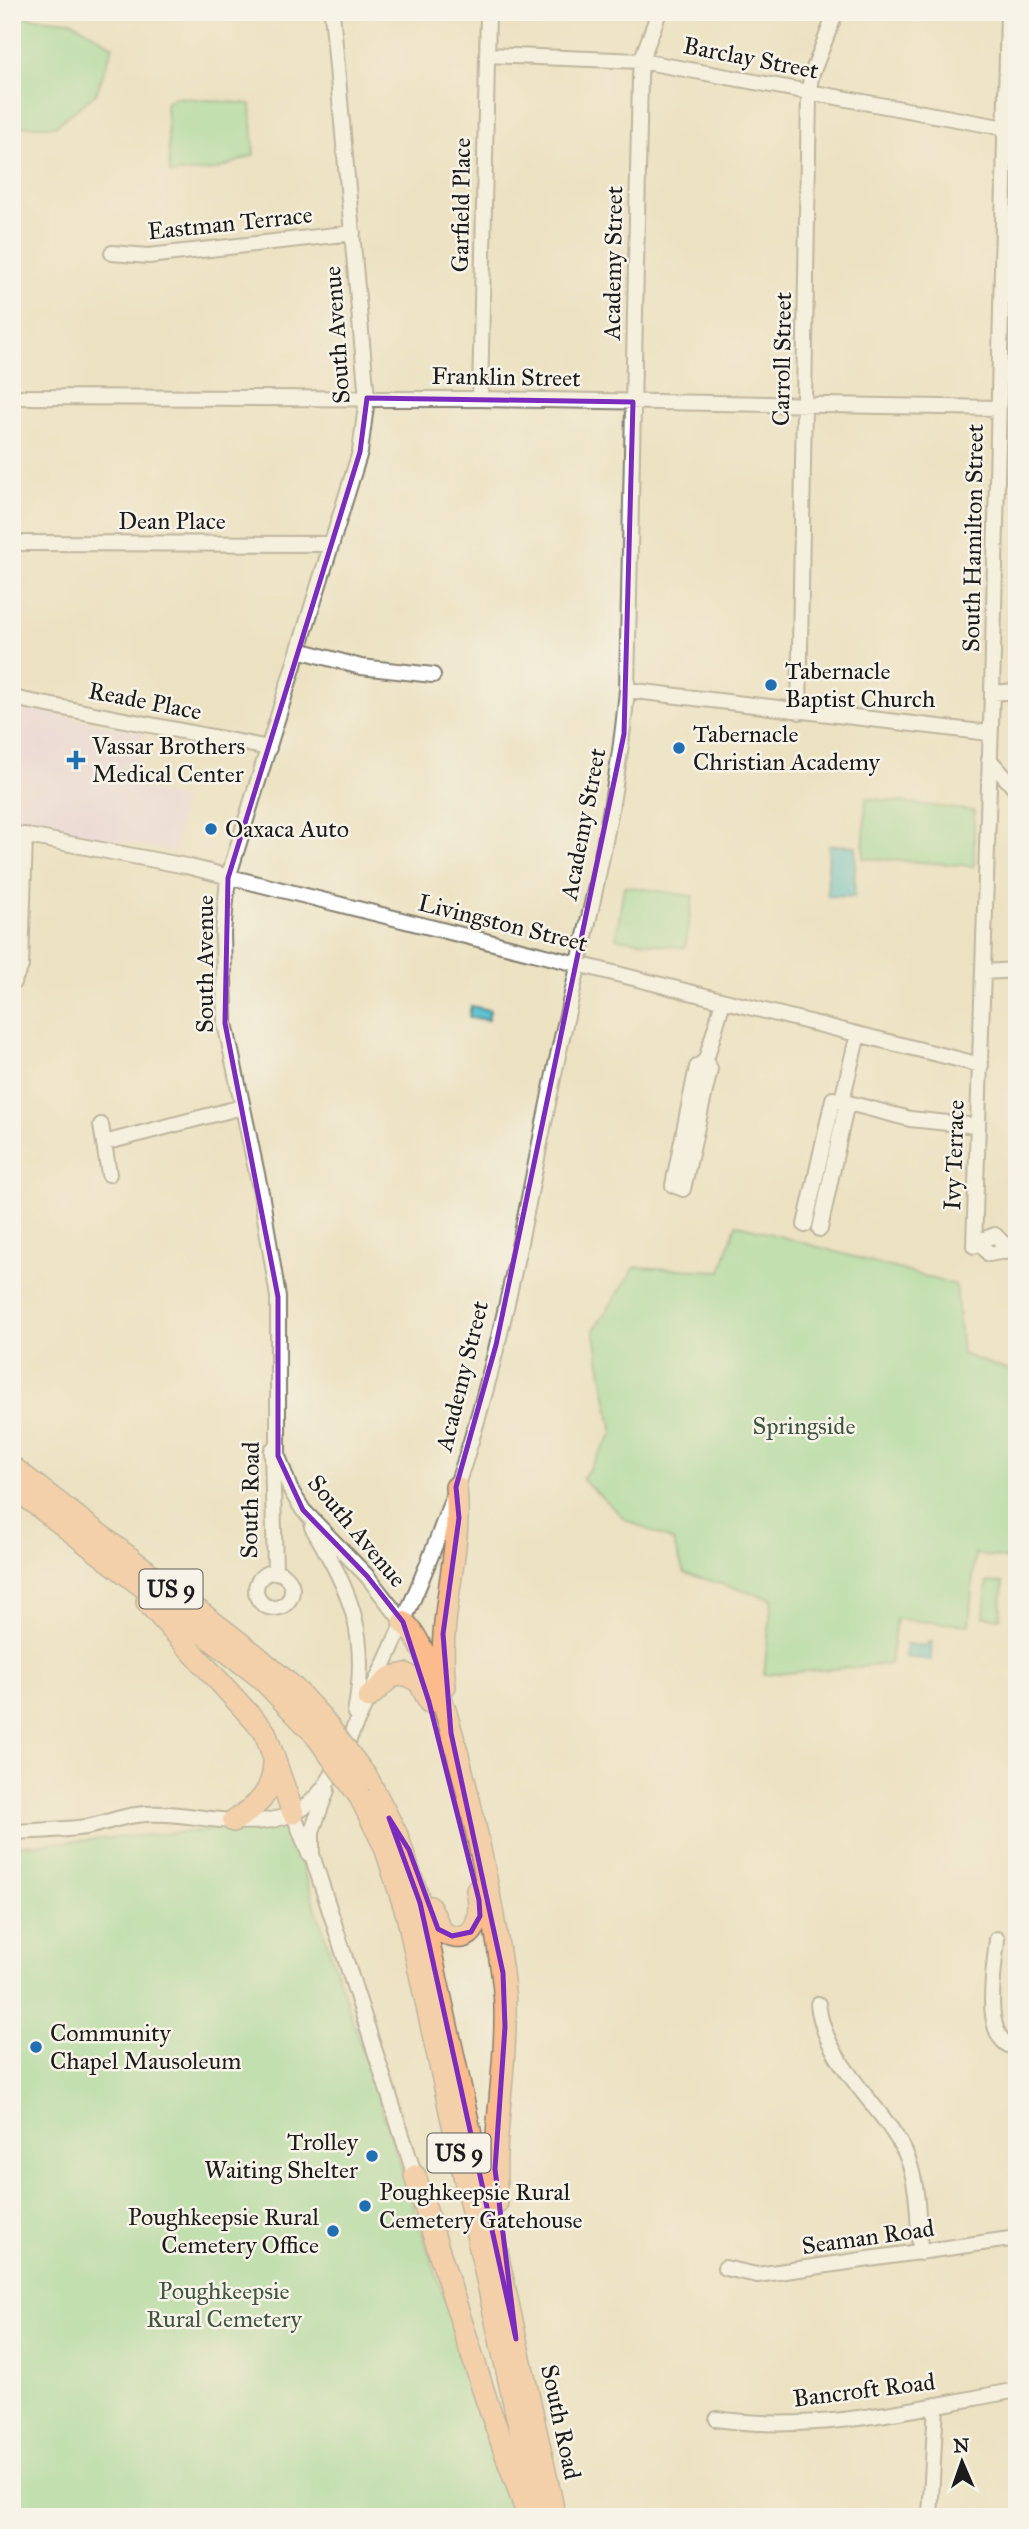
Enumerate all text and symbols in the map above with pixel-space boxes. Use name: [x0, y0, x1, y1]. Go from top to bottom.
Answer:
street label: Barclay Street: [681, 30, 822, 86]
street label: Garfield Place: [445, 137, 477, 273]
street label: Academy Street: [597, 185, 629, 341]
street label: Eastman Terrace: [146, 199, 314, 247]
street label: South Avenue: [317, 265, 357, 405]
street label: Carroll Street: [766, 291, 798, 426]
street label: Franklin Street: [431, 361, 581, 393]
street label: South Hamilton Street: [956, 423, 990, 652]
street label: Dean Place: [118, 506, 226, 536]
place label: Tabernacle Baptist Church: [785, 656, 935, 714]
street label: Reade Place: [86, 675, 204, 727]
marker: Tabernacle Baptist Church: [763, 677, 779, 693]
place label: Tabernacle Christian Academy: [693, 719, 880, 777]
place label: Vassar Brothers Medical Center: [91, 731, 245, 789]
marker: Tabernacle Christian Academy: [671, 740, 687, 756]
street label: Academy Street: [553, 745, 613, 903]
marker: Vassar Brothers Medical Center: [66, 750, 86, 770]
place label: Oaxaca Auto: [225, 814, 349, 844]
marker: Oaxaca Auto: [203, 821, 219, 837]
street label: Livingston Street: [415, 887, 591, 959]
street label: South Avenue: [190, 895, 220, 1033]
street label: Ivy Terrace: [937, 1099, 971, 1211]
street label: Academy Street: [429, 1297, 495, 1455]
park label: Springside: [753, 1411, 855, 1441]
street label: South Road: [234, 1441, 266, 1559]
street label: South Avenue: [301, 1469, 413, 1593]
road number: US 9: [140, 1570, 202, 1608]
place label: Community Chapel Mausoleum: [50, 2018, 241, 2076]
marker: Community Chapel Mausoleum: [28, 2039, 44, 2055]
place label: Trolley Waiting Shelter: [204, 2127, 359, 2185]
road number: US 9: [428, 2134, 490, 2172]
marker: Trolley Waiting Shelter: [364, 2148, 380, 2164]
place label: Poughkeepsie Rural Cemetery Gatehouse: [379, 2177, 583, 2235]
marker: Poughkeepsie Rural Cemetery Gatehouse: [357, 2198, 373, 2214]
place label: Poughkeepsie Rural Cemetery Office: [128, 2202, 320, 2260]
street label: Seaman Road: [800, 2213, 936, 2261]
marker: Poughkeepsie Rural Cemetery Office: [325, 2223, 341, 2239]
park label: Poughkeepsie Rural Cemetery: [146, 2276, 302, 2334]
street label: South Road: [534, 2362, 588, 2482]
street label: Bancroft Road: [791, 2366, 937, 2414]
north arrow: [928, 2428, 998, 2498]
text: N: [953, 2434, 970, 2457]

